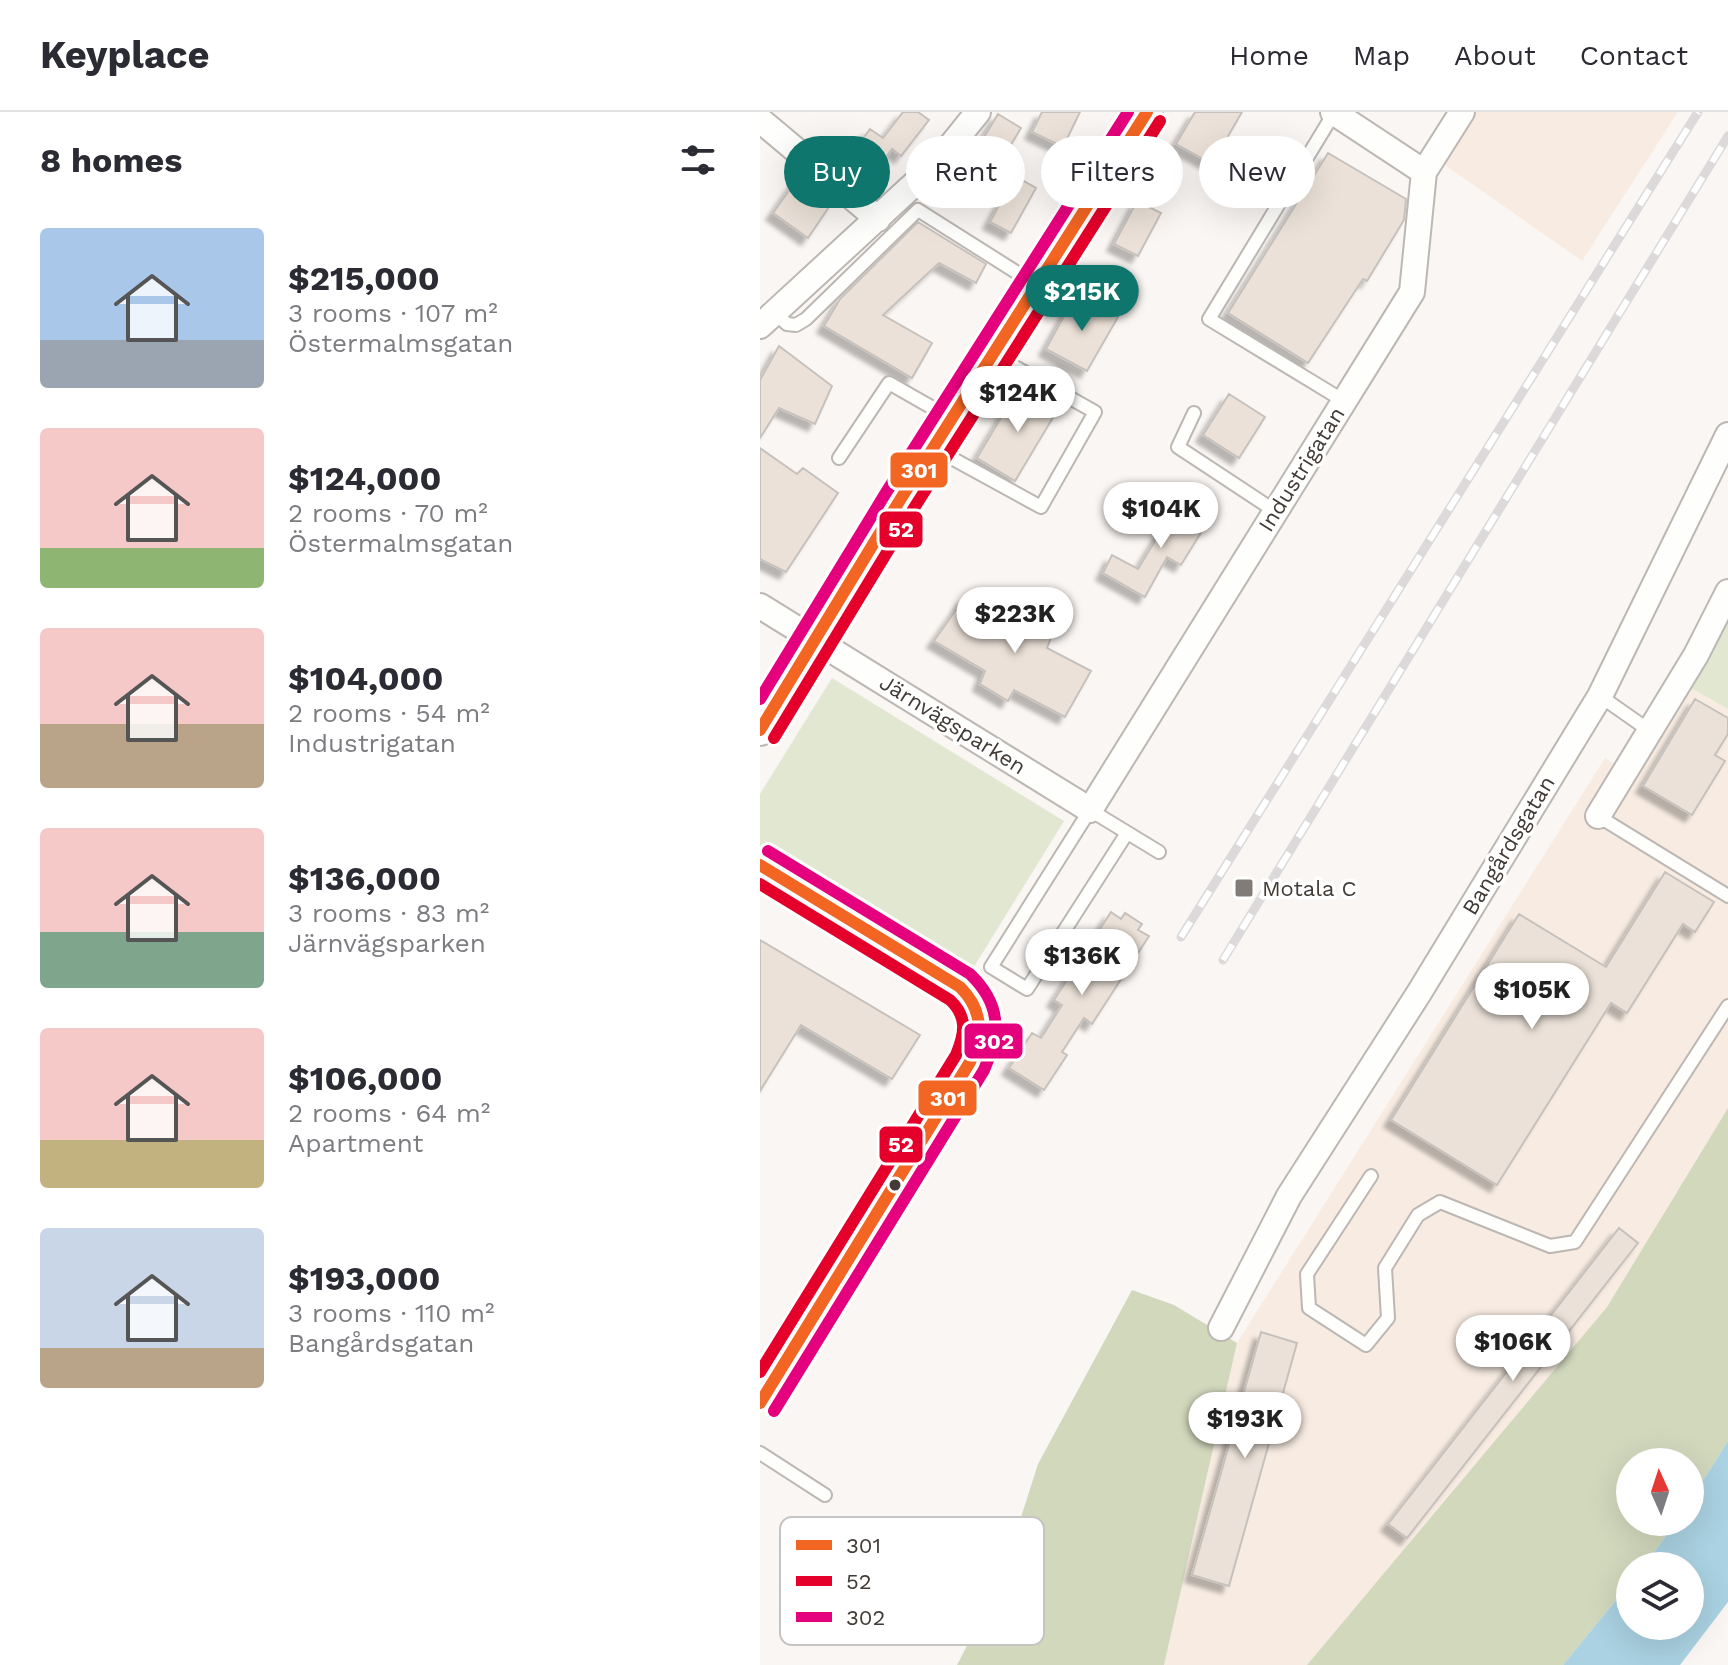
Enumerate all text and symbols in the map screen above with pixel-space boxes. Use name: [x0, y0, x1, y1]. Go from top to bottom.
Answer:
text: Keyplace: [40, 33, 209, 77]
text: Home: [1229, 39, 1309, 72]
text: Map: [1353, 39, 1410, 72]
text: About: [1454, 39, 1536, 72]
text: Contact: [1580, 39, 1688, 72]
chip: Buy: [784, 136, 890, 208]
chip: Rent: [906, 136, 1025, 208]
chip: Filters: [1041, 136, 1183, 208]
chip: New: [1199, 136, 1315, 208]
icon: filters: [676, 138, 720, 182]
text: 8 homes: [40, 140, 182, 180]
text: $215,000: [288, 258, 440, 298]
icon: home: [104, 260, 200, 356]
pin: $215K: [1026, 265, 1138, 333]
text: $215K: [1044, 276, 1120, 306]
text: 3 rooms · 107 m²: [288, 298, 498, 328]
text: Östermalmsgatan: [288, 328, 513, 358]
pin: $124K: [962, 366, 1074, 434]
text: $124K: [979, 377, 1057, 407]
street label: Industrigatan: [1253, 402, 1350, 536]
line badge: 301: [889, 451, 949, 489]
text: $124,000: [288, 458, 441, 498]
text: 301: [901, 458, 937, 483]
icon: home: [104, 460, 200, 556]
pin: $104K: [1105, 482, 1217, 550]
text: $104K: [1121, 493, 1201, 523]
text: 2 rooms · 70 m²: [288, 498, 488, 528]
line badge: 52: [878, 510, 924, 549]
text: 52: [888, 517, 914, 542]
text: Östermalmsgatan: [288, 528, 513, 558]
pin: $223K: [959, 587, 1071, 655]
text: $223K: [974, 598, 1056, 628]
text: $104,000: [288, 658, 443, 698]
icon: home: [104, 660, 200, 756]
street label: Järnvägsparken: [875, 669, 1030, 779]
text: 2 rooms · 54 m²: [288, 698, 490, 728]
text: Industrigatan: [288, 728, 456, 758]
street label: Bangårdsgatan: [1457, 771, 1560, 919]
text: $136,000: [288, 858, 441, 898]
icon: home: [104, 860, 200, 956]
place label: Motala C: [1262, 876, 1357, 901]
marker: Motala C: [1233, 877, 1255, 899]
text: 3 rooms · 83 m²: [288, 898, 489, 928]
text: Järnvägsparken: [288, 928, 486, 958]
pin: $136K: [1026, 929, 1138, 997]
text: $136K: [1043, 940, 1121, 970]
pin: $105K: [1476, 963, 1588, 1031]
text: $105K: [1493, 974, 1571, 1004]
line badge: 302: [963, 1022, 1024, 1060]
text: 302: [974, 1029, 1014, 1054]
text: $106,000: [288, 1058, 443, 1098]
icon: home: [104, 1060, 200, 1156]
line badge: 301: [917, 1079, 978, 1117]
text: 301: [930, 1086, 966, 1111]
text: 2 rooms · 64 m²: [288, 1098, 490, 1128]
line badge: 52: [878, 1125, 924, 1164]
text: Apartment: [288, 1128, 424, 1158]
text: 52: [888, 1132, 914, 1157]
unlabelled marker: [887, 1177, 903, 1193]
text: $193,000: [288, 1258, 441, 1298]
icon: home: [104, 1260, 200, 1356]
text: 3 rooms · 110 m²: [288, 1298, 495, 1328]
pin: $106K: [1457, 1315, 1569, 1383]
text: $106K: [1474, 1326, 1552, 1356]
text: Bangårdsgatan: [288, 1328, 474, 1358]
pin: $193K: [1189, 1392, 1301, 1460]
text: $193K: [1206, 1403, 1284, 1433]
north arrow: [1616, 1448, 1704, 1536]
map controls: [1616, 1448, 1704, 1640]
legend: [780, 1517, 1044, 1645]
text: 301: [846, 1533, 881, 1558]
button: layers: [1616, 1552, 1704, 1640]
text: 52: [846, 1569, 872, 1594]
text: 302: [846, 1605, 885, 1630]

